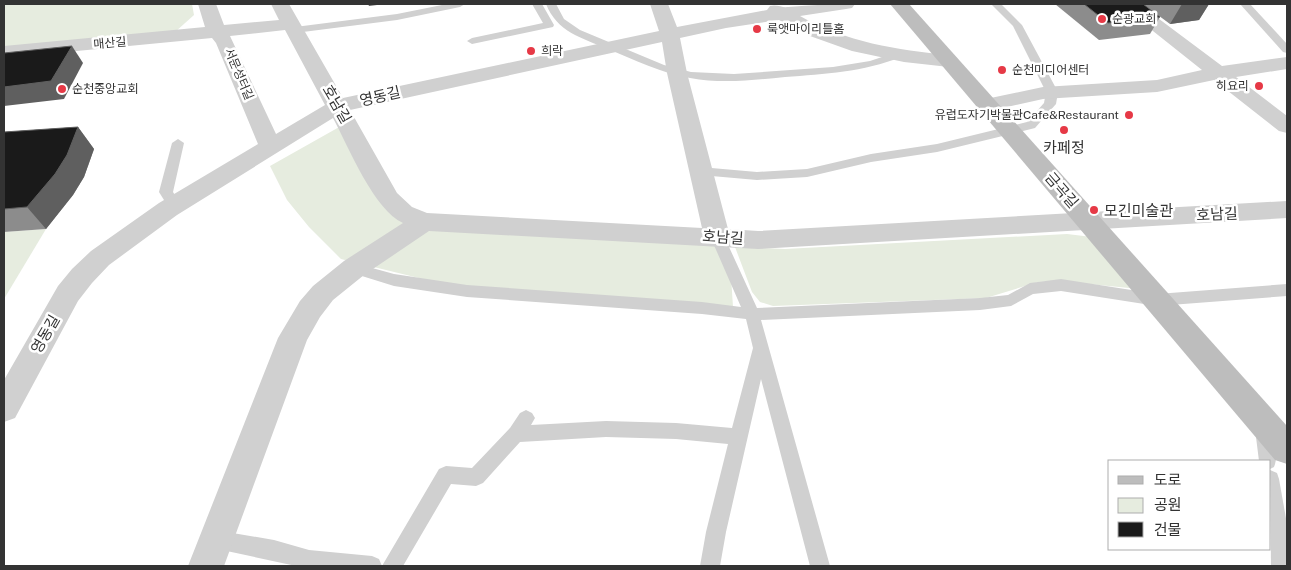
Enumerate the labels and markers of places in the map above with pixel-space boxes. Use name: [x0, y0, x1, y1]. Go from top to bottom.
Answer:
place label: 순광교회: [1112, 12, 1156, 26]
marker: 순광교회: [1096, 13, 1108, 25]
place label: 룩앳마이리틀홈: [767, 22, 844, 36]
marker: 룩앳마이리틀홈: [751, 23, 763, 35]
place label: 희락: [541, 44, 563, 58]
marker: 희락: [525, 45, 537, 57]
place label: 순천미디어센터: [1012, 63, 1089, 77]
marker: 순천미디어센터: [996, 64, 1008, 76]
place label: 히요리: [1216, 79, 1249, 93]
marker: 히요리: [1253, 80, 1265, 92]
place label: 순천중앙교회: [72, 82, 138, 96]
marker: 순천중앙교회: [56, 83, 68, 95]
place label: 유럽도자기박물관Cafe&Restaurant: [935, 108, 1119, 122]
marker: 유럽도자기박물관Cafe&Restaurant: [1123, 109, 1135, 121]
marker: 카페정: [1058, 124, 1070, 136]
place label: 카페정: [1043, 139, 1085, 156]
place label: 모긴미술관: [1104, 202, 1173, 219]
marker: 모긴미술관: [1088, 204, 1100, 216]

